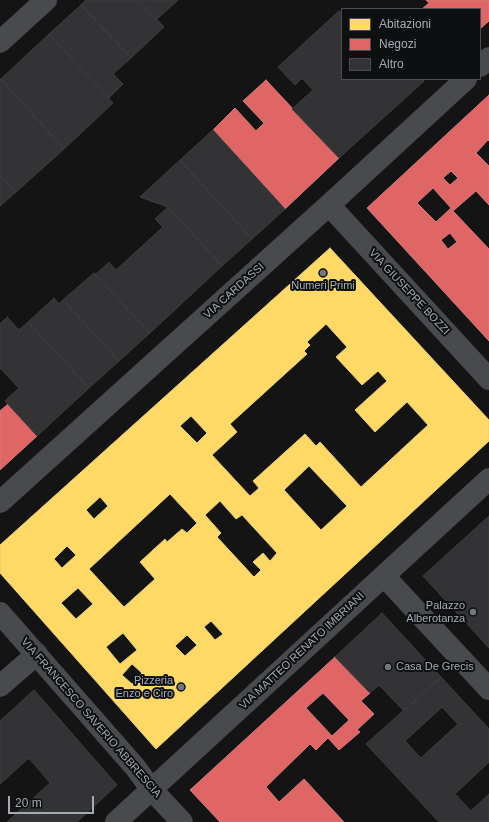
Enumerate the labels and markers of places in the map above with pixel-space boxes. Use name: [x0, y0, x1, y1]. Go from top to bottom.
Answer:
marker: Numeri Primi: [318, 268, 328, 278]
place label: Numeri Primi: [291, 279, 355, 293]
place label: Palazzo Alberotanza: [406, 599, 465, 625]
marker: Palazzo Alberotanza: [468, 607, 478, 617]
place label: Casa De Grecis: [396, 660, 474, 674]
marker: Casa De Grecis: [383, 662, 393, 672]
place label: Pizzeria Enzo e Ciro: [116, 674, 173, 700]
marker: Pizzeria Enzo e Ciro: [176, 682, 186, 692]

